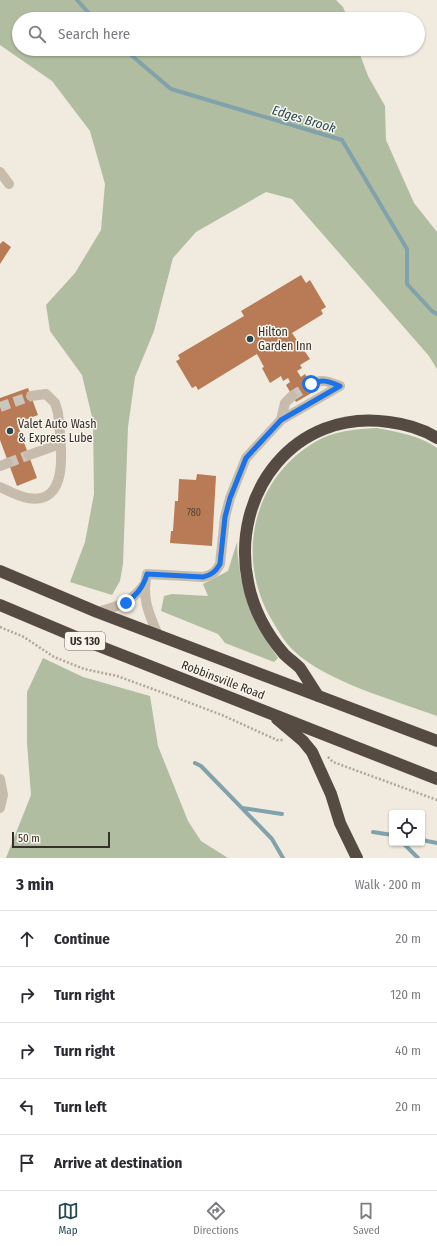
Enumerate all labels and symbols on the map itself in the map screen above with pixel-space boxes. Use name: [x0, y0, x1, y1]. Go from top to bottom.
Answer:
water label: Edges Brook: [270, 102, 338, 136]
place label: Hilton Garden Inn: [258, 325, 312, 353]
marker: Hilton Garden Inn: [245, 334, 255, 344]
route start: [302, 375, 320, 393]
place label: Valet Auto Wash & Express Lube: [18, 417, 97, 445]
marker: Valet Auto Wash & Express Lube: [5, 426, 15, 436]
house number: 780: [187, 507, 201, 519]
route end: [117, 594, 135, 612]
road number: US 130: [65, 632, 105, 650]
street label: Robbinsville Road: [179, 658, 267, 702]
scale bar: [12, 830, 110, 849]

